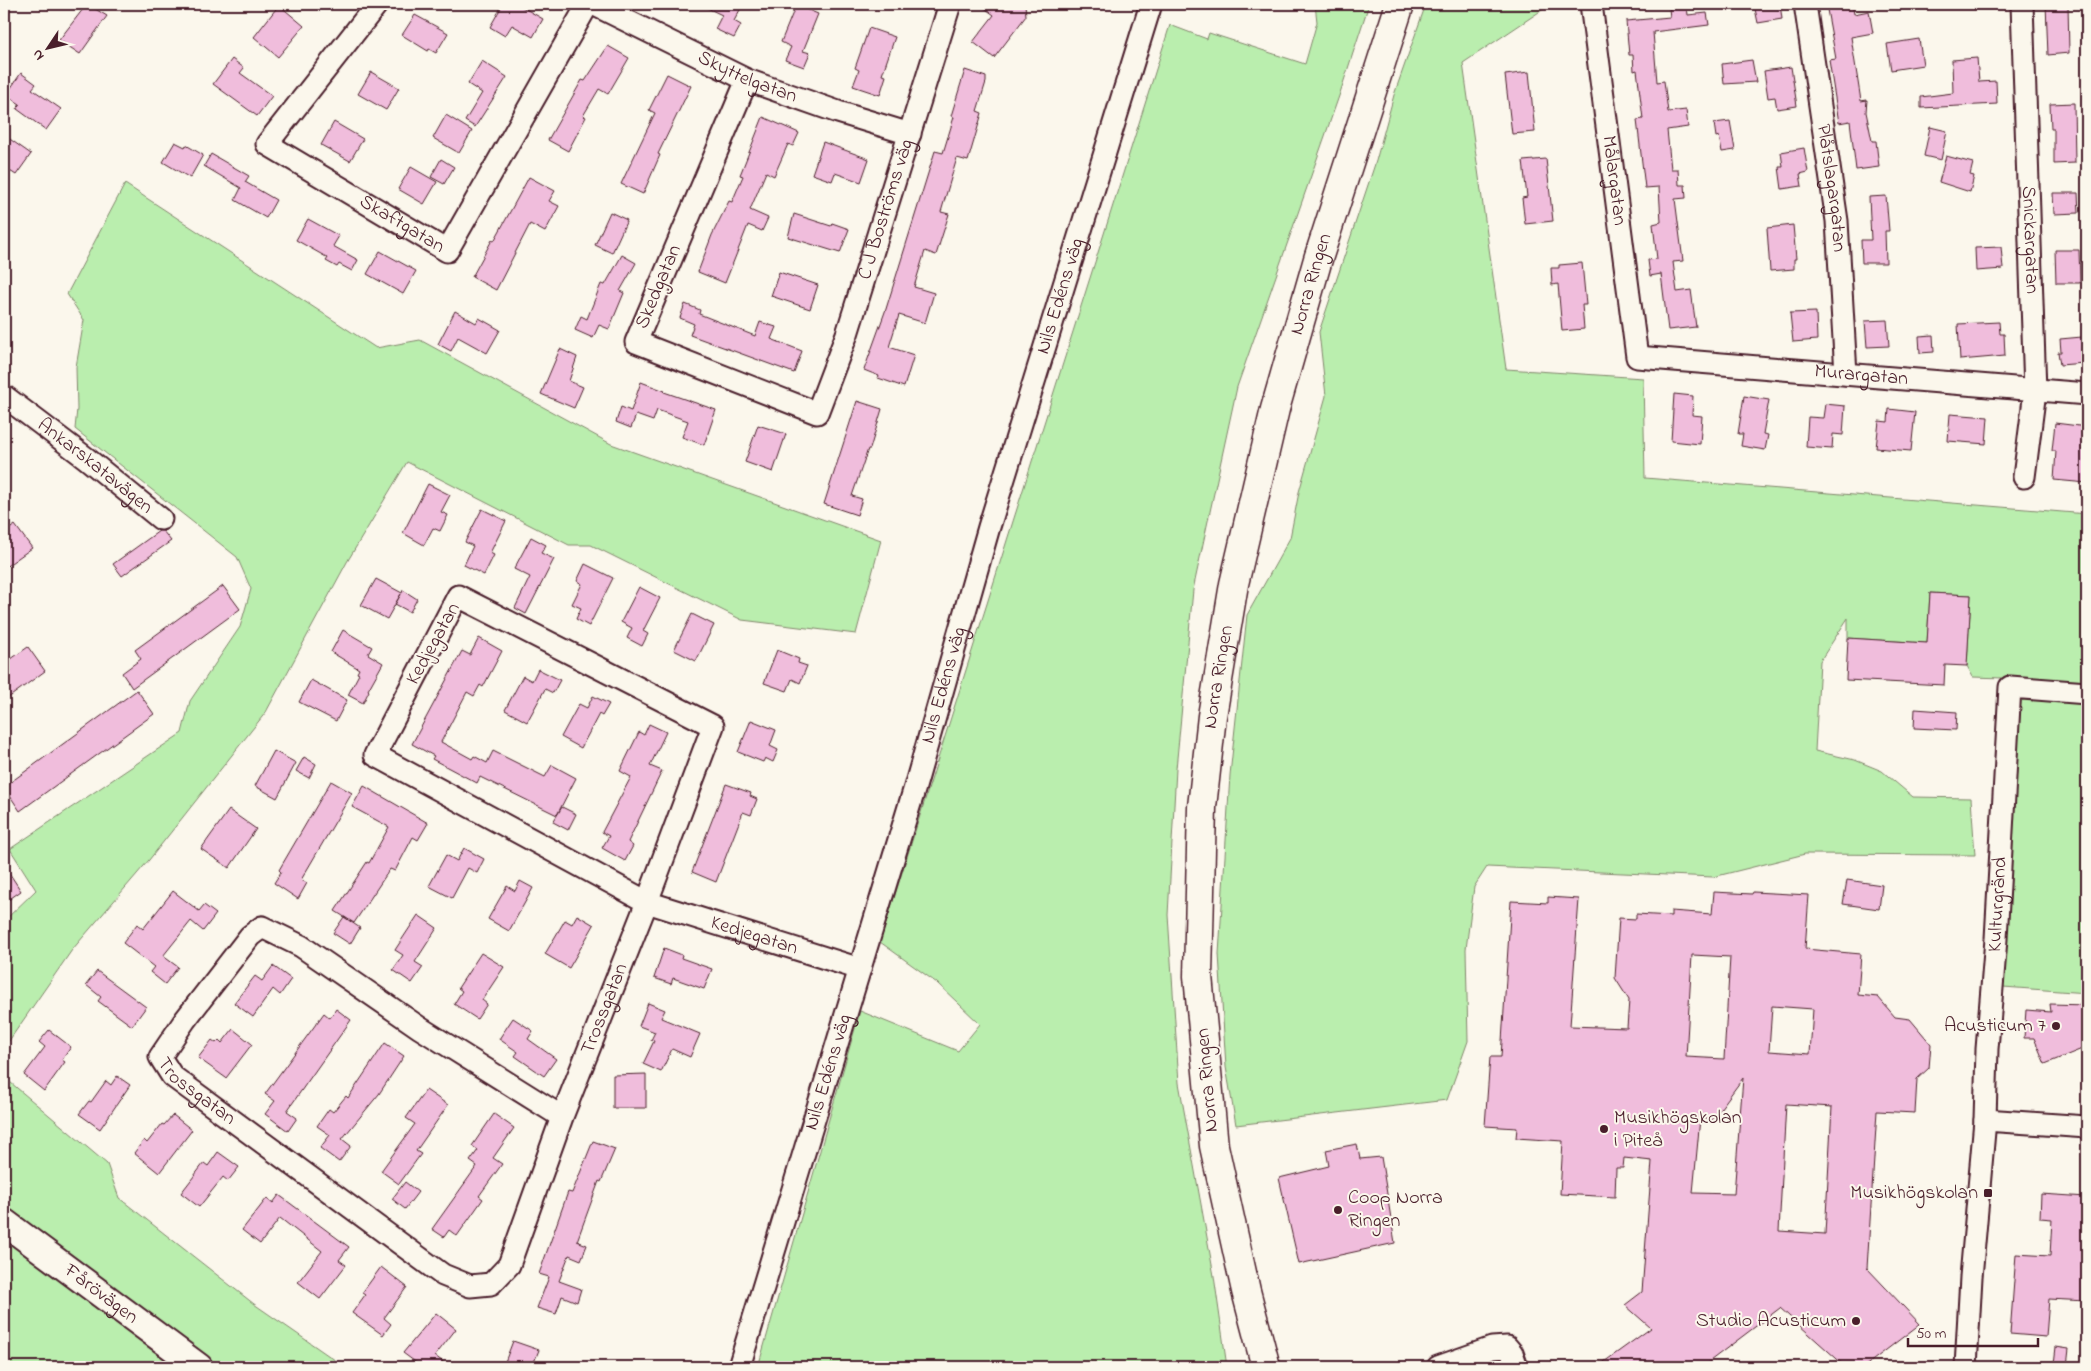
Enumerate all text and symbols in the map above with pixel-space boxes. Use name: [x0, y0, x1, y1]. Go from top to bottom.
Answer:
north arrow: [22, 22, 72, 72]
street label: Skyttelgatan: [692, 43, 801, 111]
text: N: [27, 45, 50, 64]
street label: Plåtslagargatan: [1808, 122, 1853, 253]
street label: Målargatan: [1594, 134, 1634, 227]
street label: C J Boströms väg: [850, 136, 922, 283]
street label: Snickargatan: [2014, 185, 2046, 295]
street label: Skaftgatan: [354, 187, 450, 261]
street label: Norra Ringen: [1282, 229, 1340, 338]
street label: Nils Edéns väg: [1029, 235, 1093, 358]
street label: Skedgatan: [628, 240, 691, 334]
street label: Murargatan: [1813, 357, 1909, 394]
street label: Ankarskatavägen: [31, 411, 159, 522]
street label: Kedjegatan: [399, 597, 469, 691]
street label: Norra Ringen: [1196, 623, 1241, 730]
street label: Nils Edéns väg: [914, 624, 975, 747]
street label: Kulturgränd: [1980, 856, 2015, 953]
street label: Kedjegatan: [707, 908, 802, 963]
street label: Trossgatan: [574, 959, 636, 1059]
street label: Nils Edéns väg: [797, 1011, 861, 1134]
place label: Acusticum 7: [1944, 1012, 2046, 1041]
marker: Acusticum 7: [2050, 1020, 2062, 1032]
street label: Norra Ringen: [1189, 1026, 1228, 1133]
street label: Trossgatan: [149, 1052, 242, 1133]
place label: Musikhögskolan i Piteå: [1614, 1104, 1742, 1156]
marker: Musikhögskolan i Piteå: [1598, 1123, 1610, 1135]
place label: Musikhögskolan: [1850, 1179, 1978, 1209]
place label: Coop Norra Ringen: [1348, 1184, 1443, 1237]
marker: Musikhögskolan: [1982, 1187, 1994, 1199]
marker: Coop Norra Ringen: [1332, 1204, 1344, 1216]
street label: Fårövägen: [57, 1256, 144, 1332]
place label: Studio Acusticum: [1696, 1307, 1846, 1336]
marker: Studio Acusticum: [1850, 1315, 1862, 1327]
scale bar: [1908, 1316, 2038, 1348]
text: 50 m: [1916, 1323, 1947, 1345]

